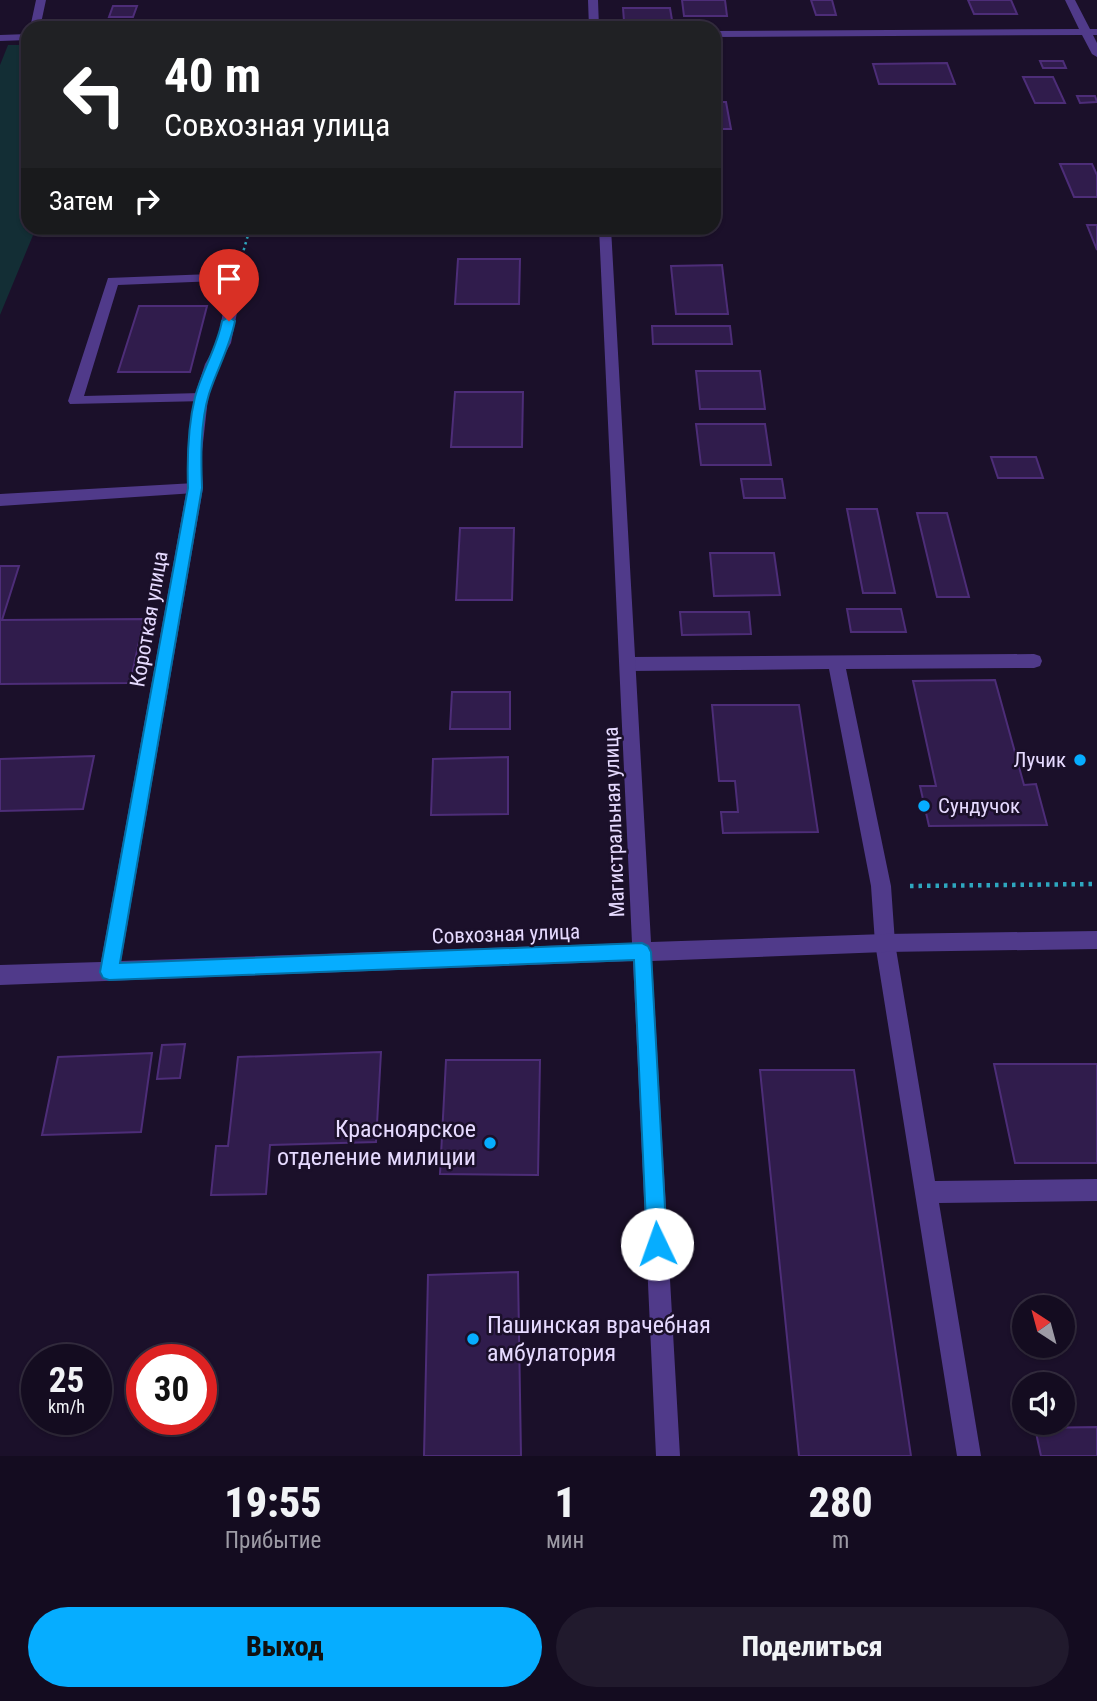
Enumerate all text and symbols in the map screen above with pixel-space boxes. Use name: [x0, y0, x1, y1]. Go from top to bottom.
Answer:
text: 40 m: [164, 47, 261, 104]
icon: left: [49, 49, 140, 140]
text: Совхозная улица: [164, 106, 390, 144]
icon: right: [128, 182, 166, 220]
text: Затем: [49, 186, 114, 216]
pin: [199, 249, 259, 321]
icon: arrive: [210, 260, 248, 298]
street label: Короткая улица: [125, 549, 173, 689]
street label: Магистральная улица: [599, 726, 629, 918]
place label: Лучик: [1013, 748, 1066, 772]
marker: Лучик: [1072, 752, 1088, 768]
place label: Сундучок: [938, 794, 1020, 818]
marker: Сундучок: [916, 798, 932, 814]
street label: Совхозная улица: [431, 919, 581, 949]
place label: Красноярское отделение милиции: [277, 1115, 476, 1171]
marker: Красноярское отделение милиции: [482, 1135, 498, 1151]
position arrow: [620, 1207, 694, 1281]
north arrow: [1012, 1295, 1074, 1358]
map controls: [1012, 1295, 1075, 1435]
place label: Пашинская врачебная амбулатория: [487, 1311, 711, 1367]
marker: Пашинская врачебная амбулатория: [465, 1331, 481, 1347]
speed limit sign: 30: [126, 1344, 217, 1435]
text: 25: [49, 1360, 84, 1401]
button: sound: [1012, 1372, 1075, 1435]
text: km/h: [48, 1396, 85, 1417]
text: 19:55: [224, 1478, 322, 1527]
text: 1: [554, 1478, 576, 1527]
text: 280: [809, 1478, 873, 1527]
text: Прибытие: [225, 1527, 321, 1554]
text: мин: [546, 1527, 584, 1554]
text: m: [832, 1527, 849, 1554]
button: Выход: [28, 1607, 542, 1687]
button: Поделиться: [556, 1607, 1069, 1687]

